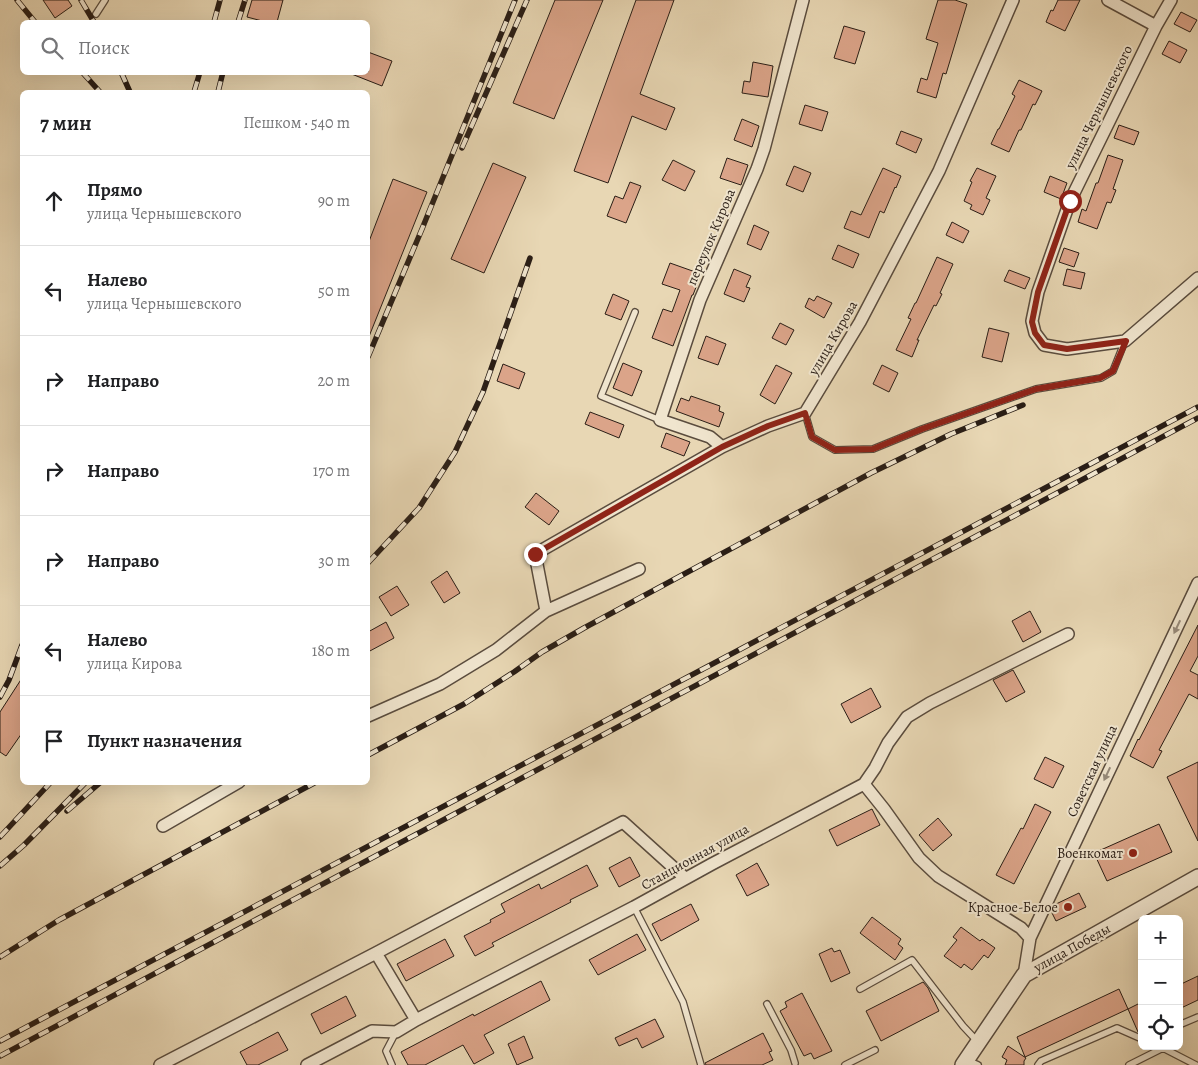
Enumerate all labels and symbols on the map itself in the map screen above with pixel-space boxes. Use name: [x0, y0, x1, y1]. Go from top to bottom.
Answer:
street label: улица Чернышевского: [1060, 42, 1137, 173]
street label: переулок Кирова: [682, 185, 740, 288]
route start: [1059, 190, 1082, 213]
street label: улица Кирова: [803, 297, 862, 380]
route end: [524, 543, 547, 566]
one-way arrow: [1173, 620, 1181, 634]
street label: Советская улица: [1062, 721, 1122, 820]
one-way arrow: [1103, 767, 1111, 781]
street label: Станционная улица: [638, 819, 753, 895]
place label: Военкомат: [1057, 844, 1123, 863]
marker: Военкомат: [1127, 847, 1139, 859]
place label: Красное-Белое: [968, 898, 1058, 917]
marker: Красное-Белое: [1062, 901, 1074, 913]
street label: улица Победы: [1029, 919, 1114, 977]

